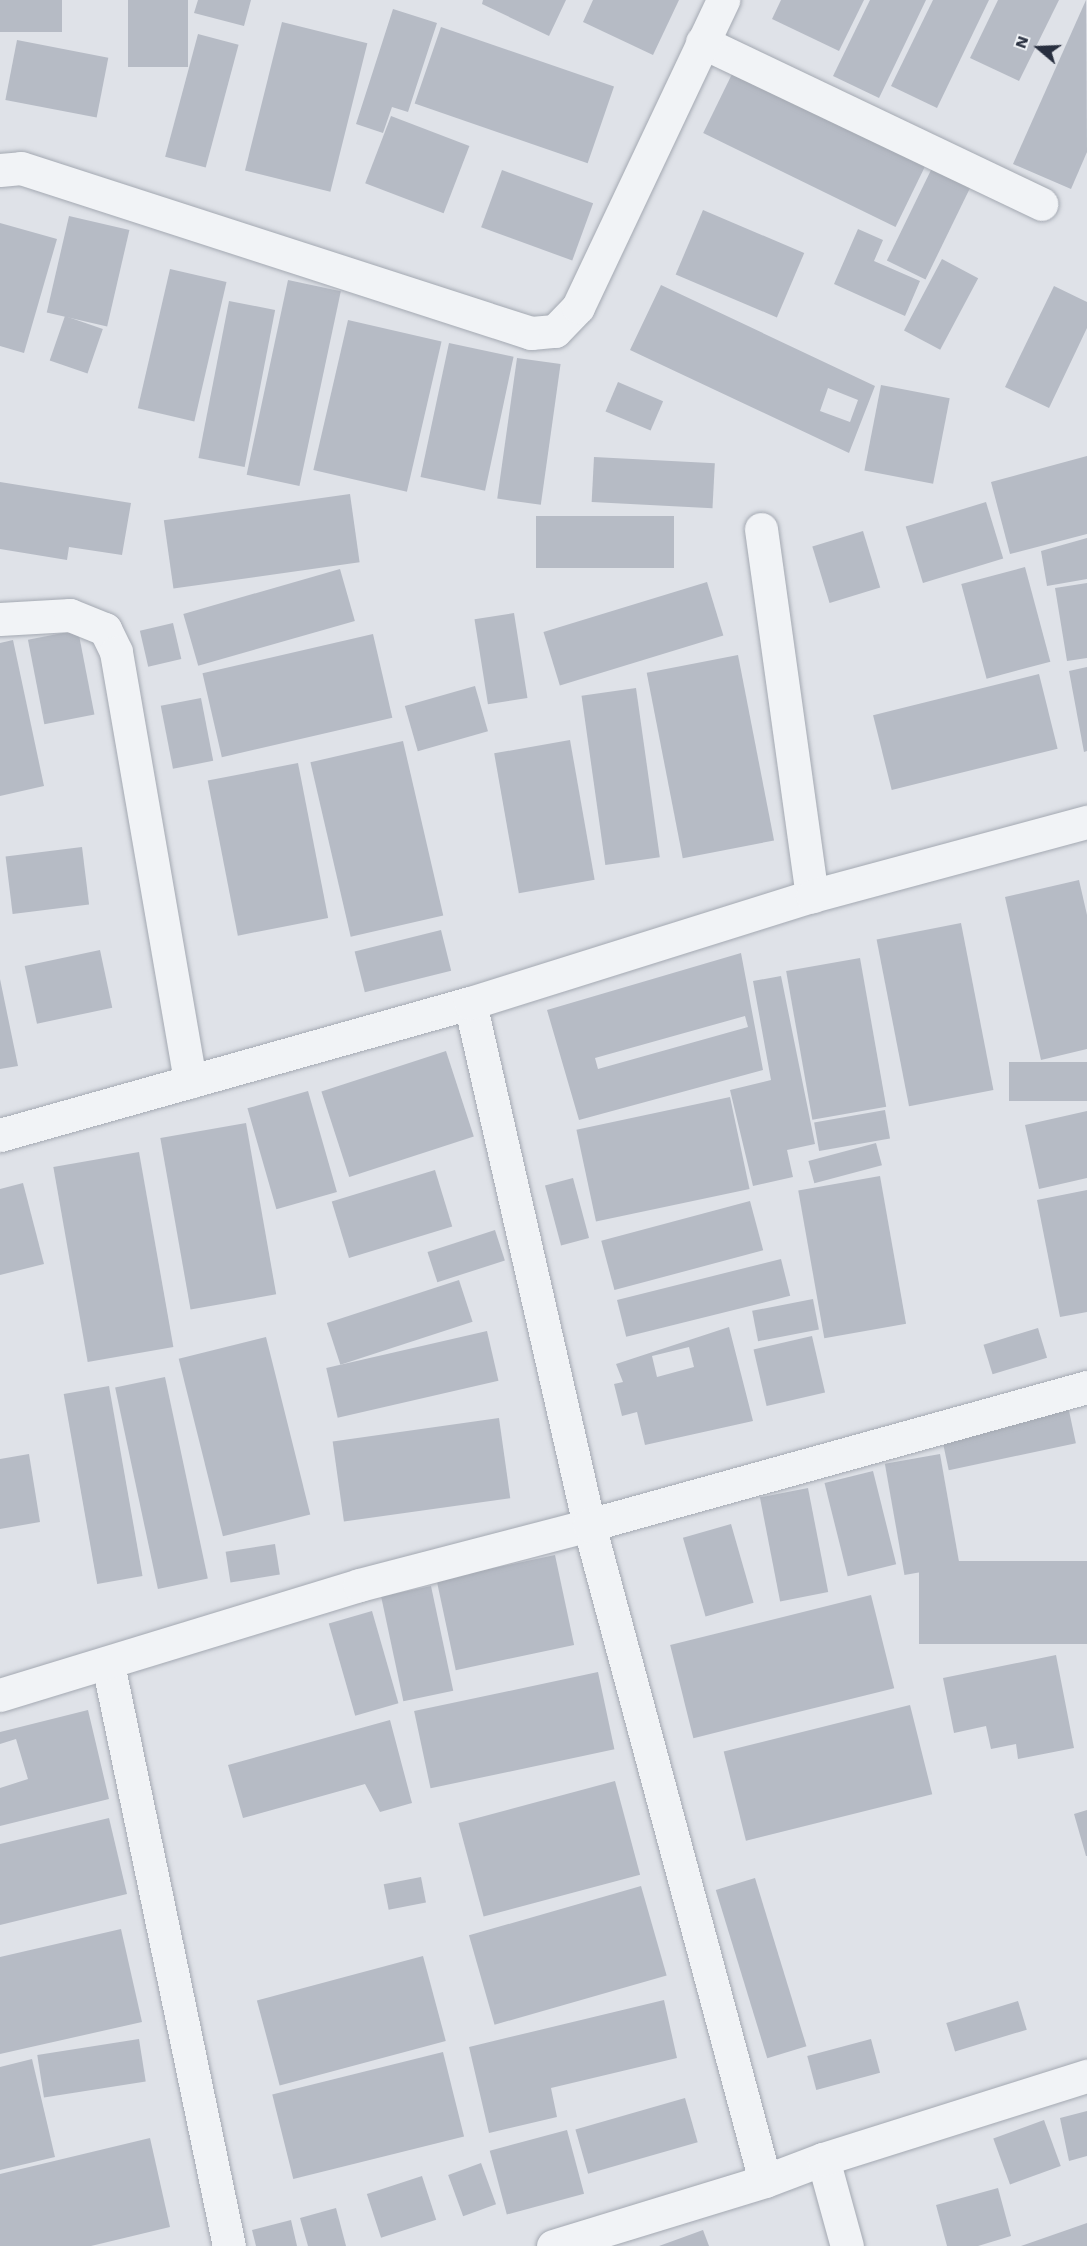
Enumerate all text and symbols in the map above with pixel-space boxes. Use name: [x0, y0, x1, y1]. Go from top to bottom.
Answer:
north arrow: [1009, 18, 1069, 78]
text: N: [1011, 33, 1032, 51]

